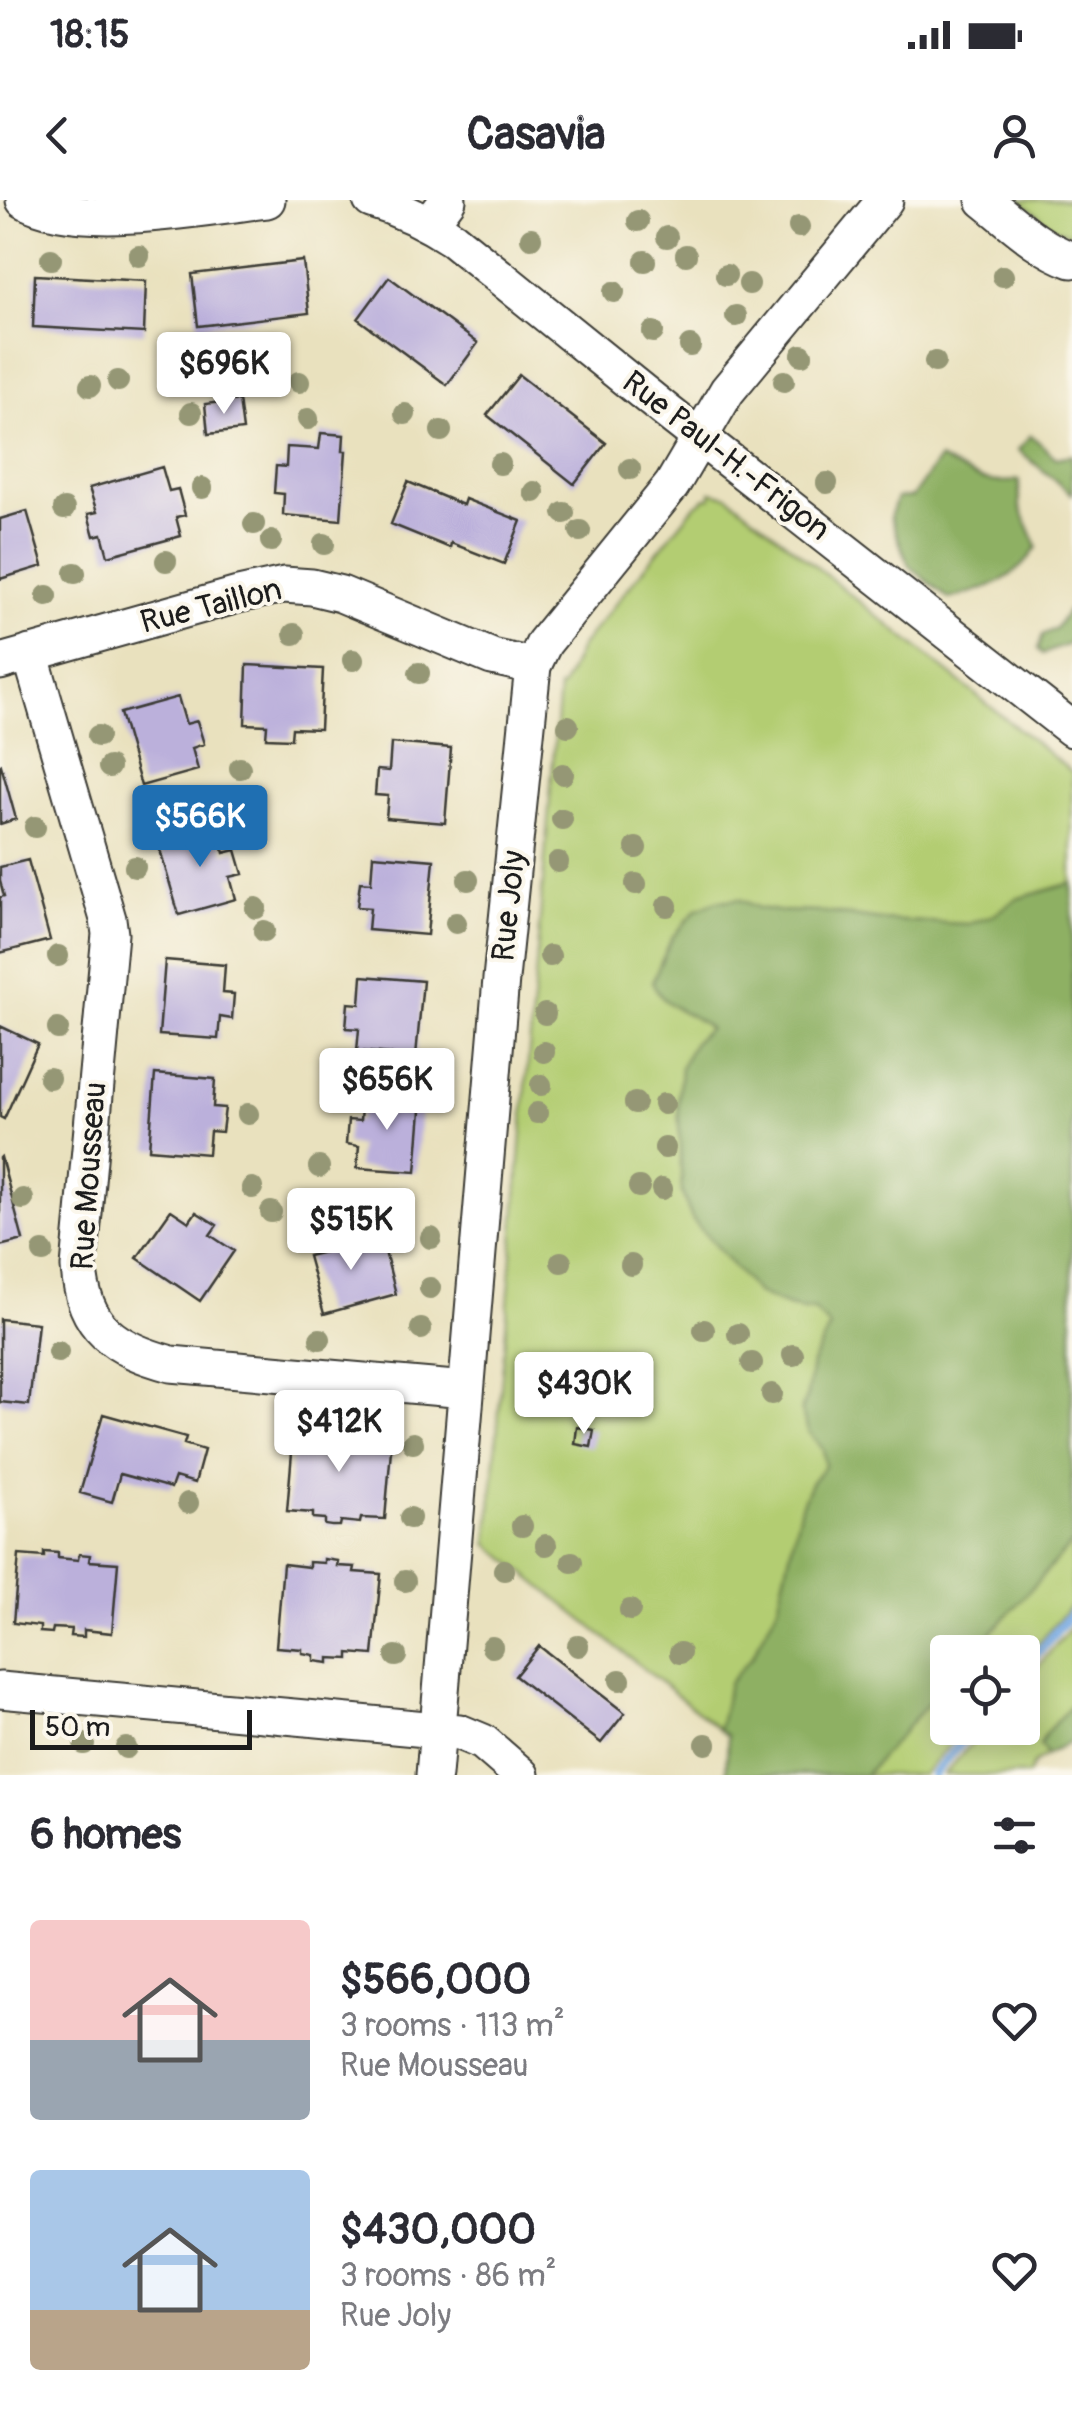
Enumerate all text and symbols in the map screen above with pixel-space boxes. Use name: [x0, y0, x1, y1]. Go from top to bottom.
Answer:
text: 18:15: [50, 11, 130, 59]
text: Casavia: [467, 107, 605, 163]
icon: back: [30, 108, 85, 163]
icon: person: [987, 108, 1042, 163]
pin: $696K: [154, 332, 294, 417]
text: $696K: [179, 344, 269, 384]
street label: Rue Paul-H.-Frigon: [614, 362, 838, 550]
street label: Rue Taillon: [136, 569, 286, 643]
pin: $566K: [130, 785, 270, 870]
text: $566K: [154, 797, 246, 837]
street label: Rue Joly: [483, 848, 535, 963]
pin: $656K: [317, 1048, 457, 1133]
text: $656K: [341, 1060, 433, 1100]
street label: Rue Mousseau: [62, 1081, 116, 1271]
pin: $515K: [281, 1188, 421, 1273]
text: $515K: [309, 1200, 393, 1240]
pin: $430K: [514, 1352, 654, 1437]
text: $430K: [537, 1364, 631, 1404]
pin: $412K: [269, 1390, 409, 1475]
text: $412K: [296, 1402, 382, 1442]
map controls: [930, 1635, 1040, 1745]
button: locate: [930, 1635, 1040, 1745]
scale bar: [30, 1705, 252, 1750]
text: 50 m: [45, 1710, 110, 1745]
icon: filters: [987, 1808, 1042, 1863]
text: 6 homes: [30, 1809, 181, 1861]
text: $566,000: [340, 1954, 531, 2006]
icon: home: [110, 1960, 230, 2080]
icon: heart: [987, 1993, 1042, 2048]
text: 3 rooms · 113 m²: [340, 2006, 565, 2046]
text: Rue Mousseau: [340, 2046, 528, 2086]
text: $430,000: [340, 2204, 536, 2256]
icon: home: [110, 2210, 230, 2330]
icon: heart: [987, 2243, 1042, 2298]
text: 3 rooms · 86 m²: [340, 2256, 557, 2296]
text: Rue Joly: [340, 2296, 451, 2336]

